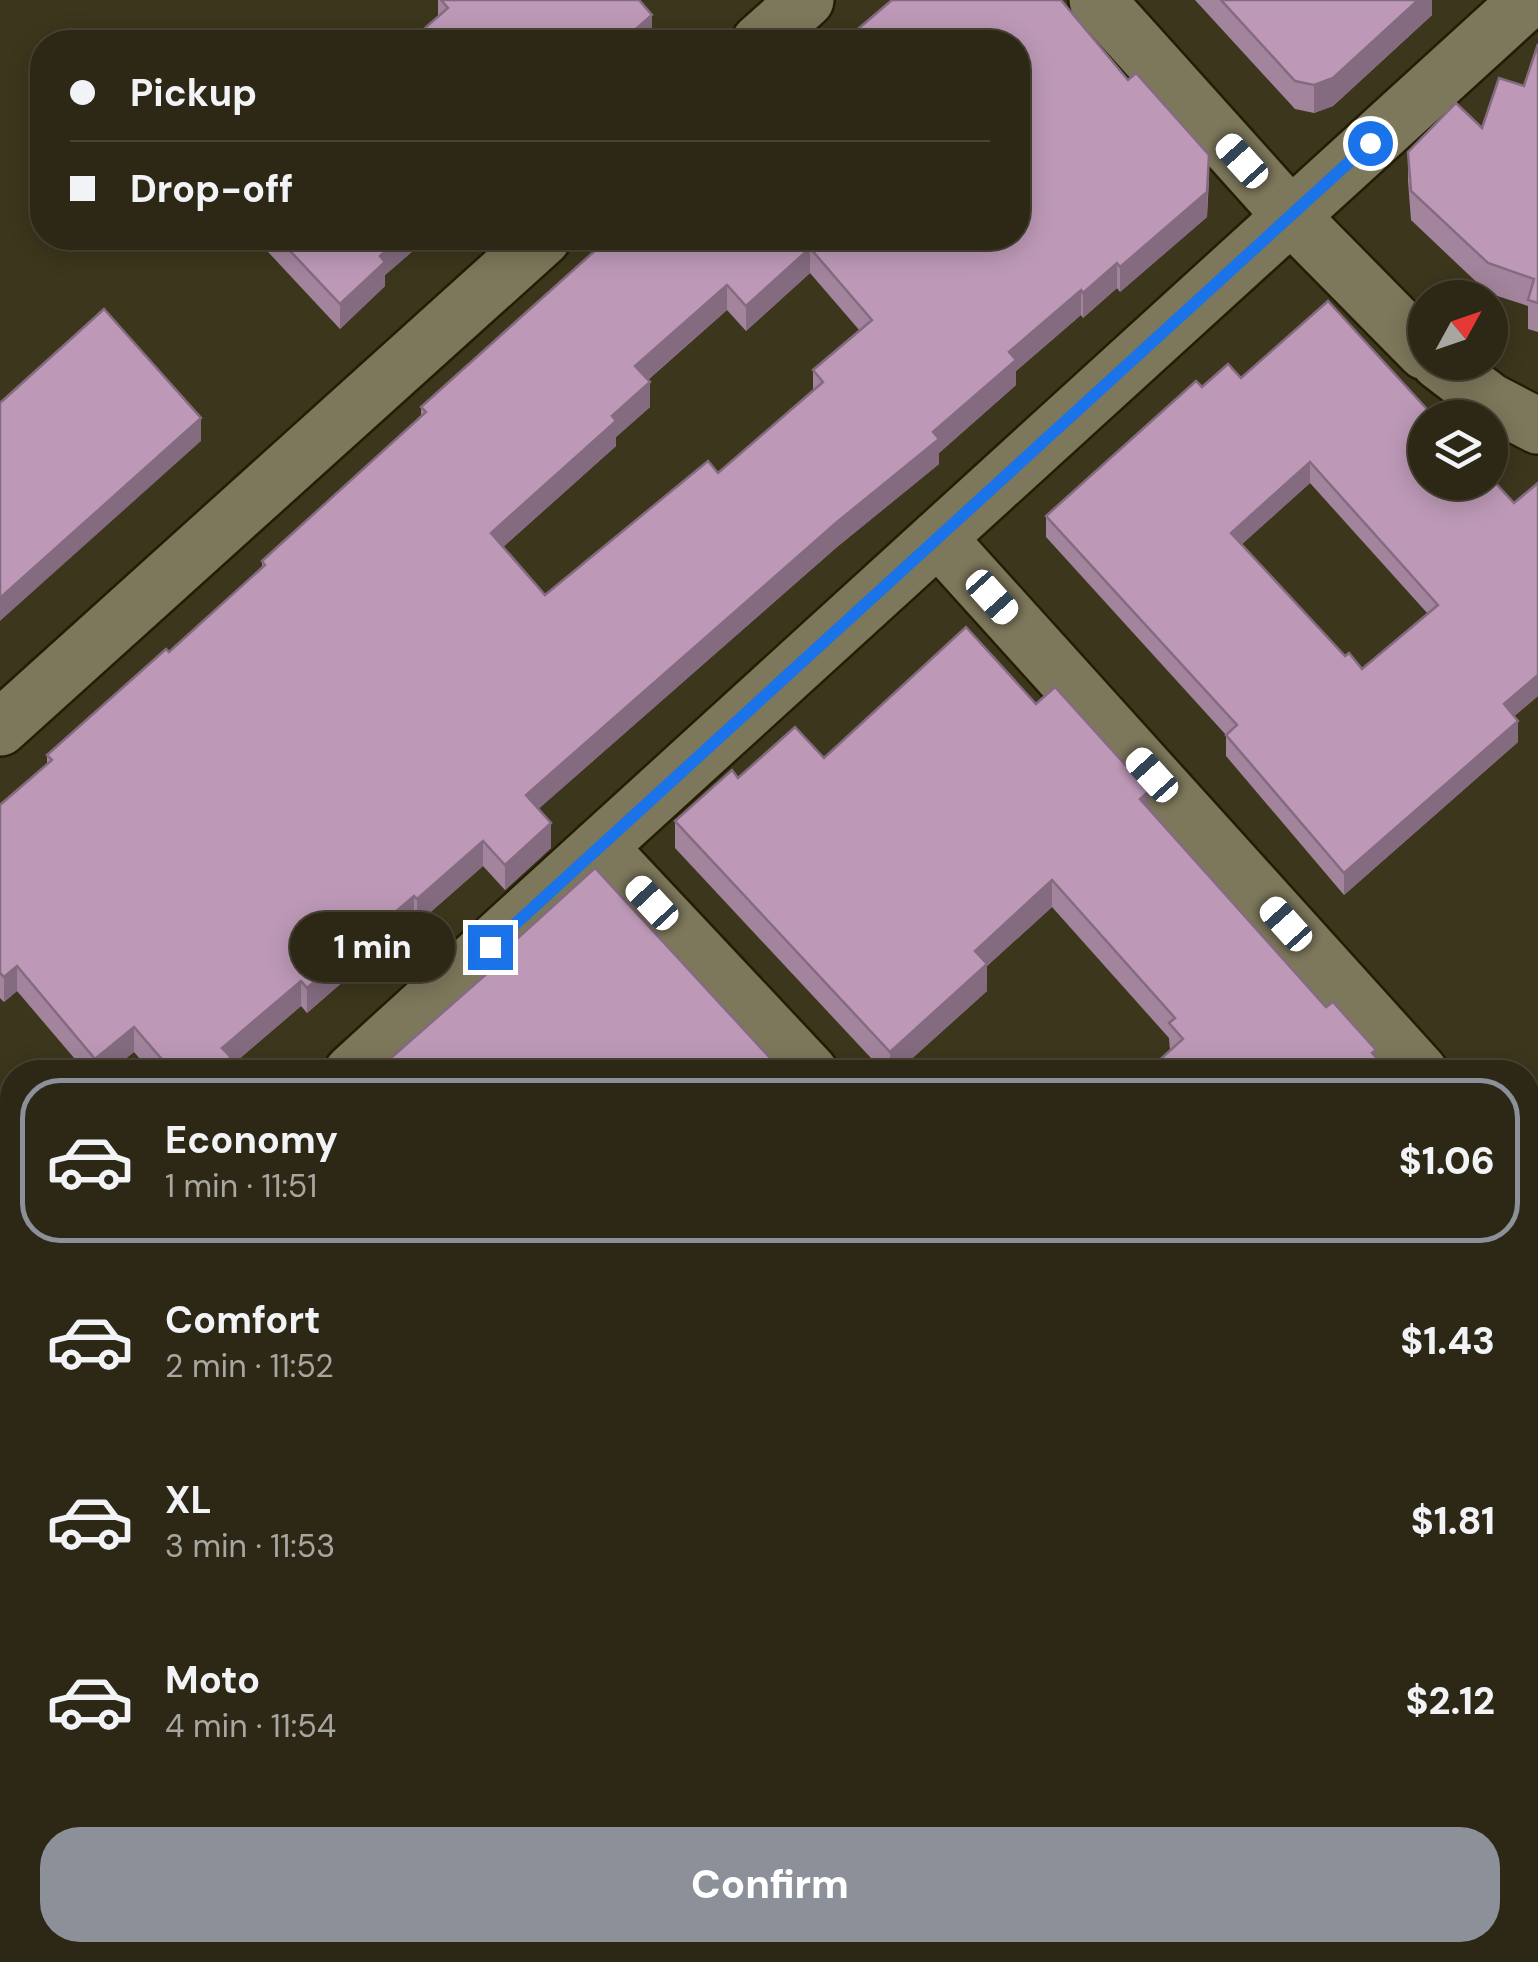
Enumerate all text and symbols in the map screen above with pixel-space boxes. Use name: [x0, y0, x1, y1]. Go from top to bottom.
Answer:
text: Pickup: [130, 68, 257, 118]
route start: [1348, 121, 1393, 166]
car: [1211, 129, 1273, 193]
text: Drop-off: [130, 164, 293, 214]
north arrow: [1408, 280, 1508, 380]
map controls: [1408, 280, 1508, 500]
button: layers: [1408, 400, 1508, 500]
car: [961, 565, 1023, 629]
car: [1121, 743, 1183, 807]
car: [621, 871, 683, 935]
car: [1255, 892, 1317, 956]
callout: 1 min: [290, 912, 455, 982]
route end: [468, 925, 513, 970]
text: 1 min: [333, 926, 412, 968]
text: Economy: [165, 1115, 338, 1165]
icon: car: [45, 1116, 135, 1206]
text: $1.06: [1399, 1136, 1495, 1186]
text: 1 min · 11:51: [165, 1165, 317, 1207]
text: Comfort: [165, 1295, 321, 1345]
icon: car: [45, 1296, 135, 1386]
text: $1.43: [1400, 1316, 1495, 1366]
text: 2 min · 11:52: [165, 1345, 334, 1387]
text: XL: [165, 1475, 212, 1525]
icon: car: [45, 1476, 135, 1566]
text: $1.81: [1411, 1496, 1495, 1546]
text: 3 min · 11:53: [165, 1525, 335, 1567]
text: Moto: [165, 1655, 260, 1705]
icon: car: [45, 1656, 135, 1746]
text: $2.12: [1406, 1676, 1495, 1726]
text: 4 min · 11:54: [165, 1705, 336, 1747]
button: Confirm: [40, 1827, 1500, 1942]

